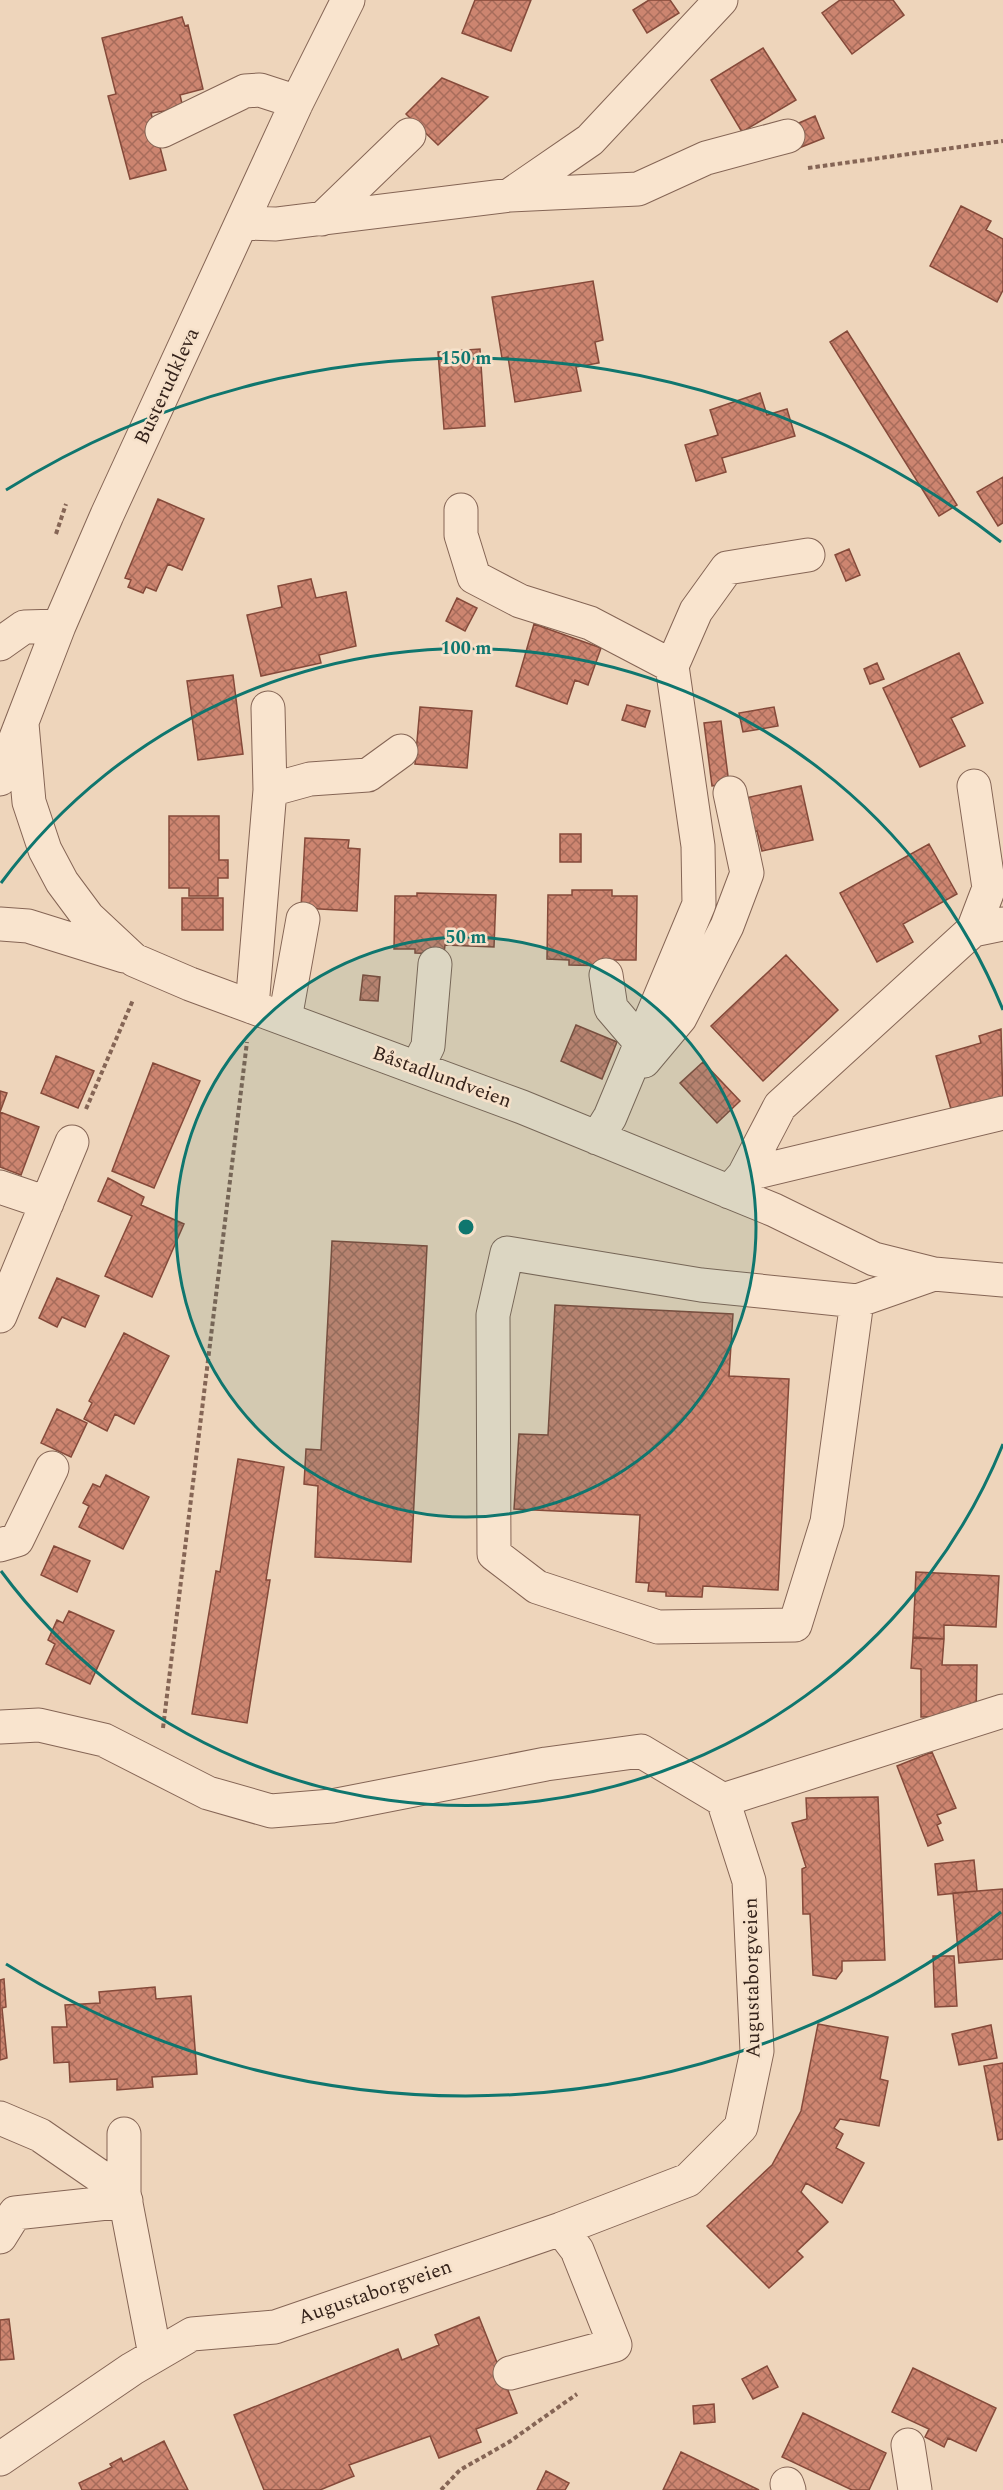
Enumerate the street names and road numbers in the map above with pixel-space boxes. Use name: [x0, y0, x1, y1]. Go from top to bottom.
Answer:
street label: Busterudkleva: [127, 322, 207, 449]
street label: Båstadlundveien: [368, 1038, 516, 1116]
street label: Augustaborgveien: [736, 1897, 768, 2059]
street label: Augustaborgveien: [294, 2252, 456, 2332]

